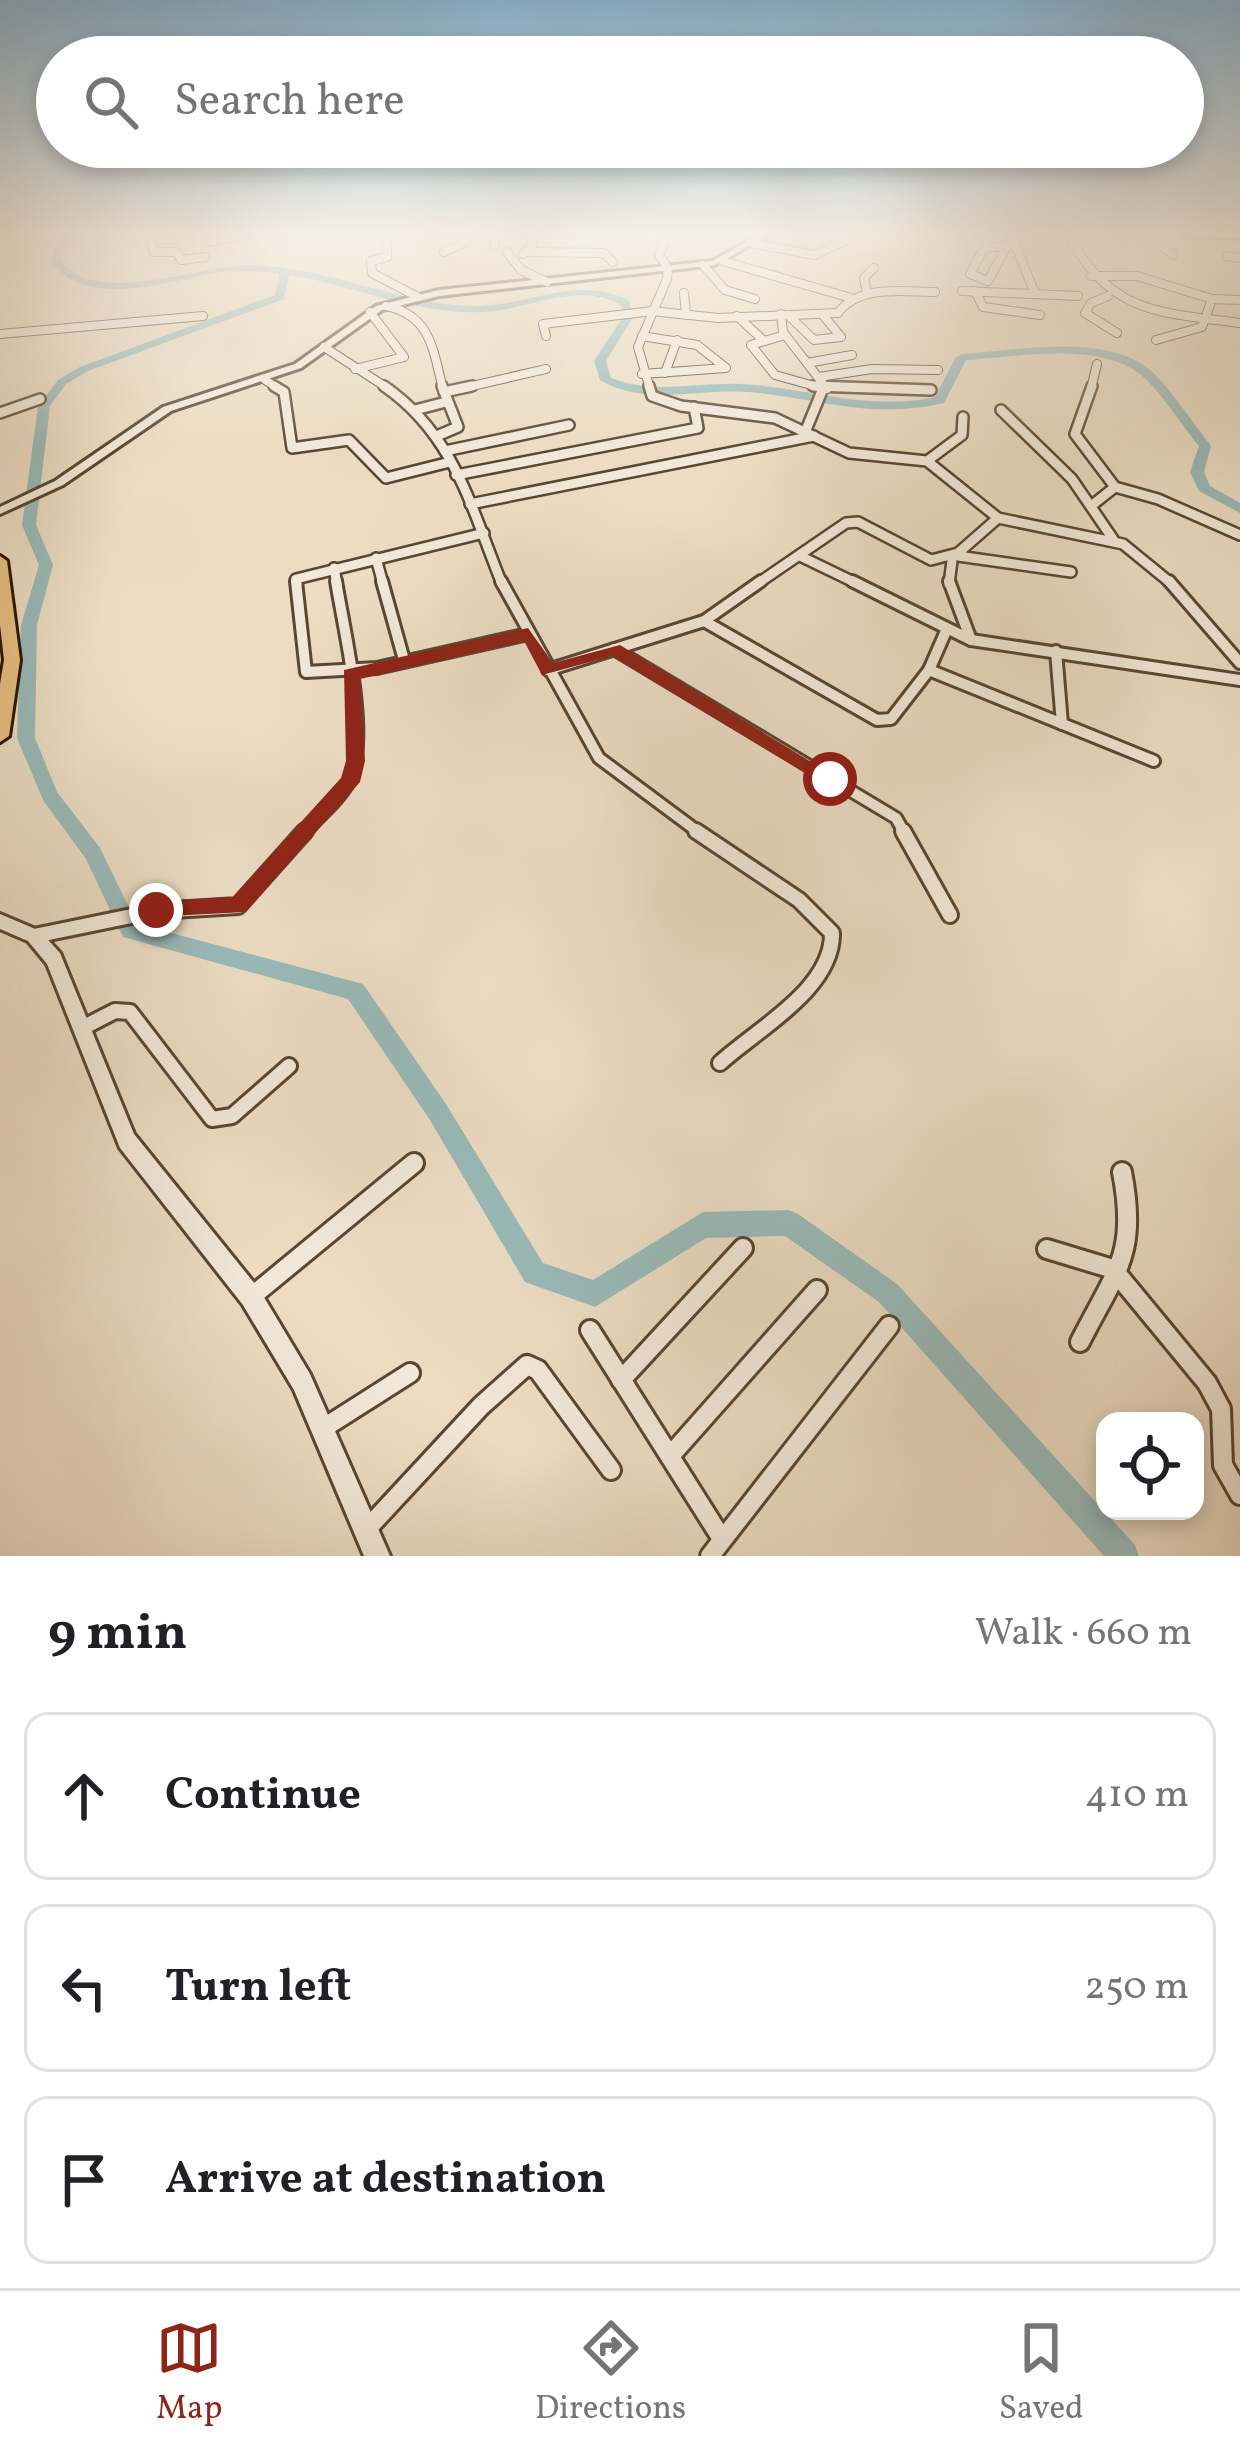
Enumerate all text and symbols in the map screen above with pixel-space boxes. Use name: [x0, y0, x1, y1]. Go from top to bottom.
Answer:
search box: [36, 36, 1204, 168]
icon: search: [78, 69, 144, 135]
text: Search here: [174, 71, 405, 134]
route start: [803, 752, 857, 806]
route end: [129, 883, 183, 937]
map controls: [1096, 1412, 1204, 1520]
button: locate: [1096, 1412, 1204, 1520]
text: 9 min: [48, 1599, 187, 1670]
text: Walk · 660 m: [975, 1607, 1192, 1661]
icon: ahead: [51, 1763, 117, 1829]
text: Continue: [165, 1765, 361, 1828]
text: 410 m: [1085, 1769, 1189, 1823]
icon: left: [51, 1955, 117, 2021]
text: Turn left: [165, 1957, 351, 2020]
text: 250 m: [1084, 1961, 1189, 2015]
icon: arrive: [51, 2147, 117, 2213]
text: Arrive at destination: [165, 2149, 606, 2212]
tab: Map: [156, 2315, 222, 2433]
tab: Directions: [535, 2315, 686, 2433]
tab: Saved: [999, 2315, 1084, 2433]

